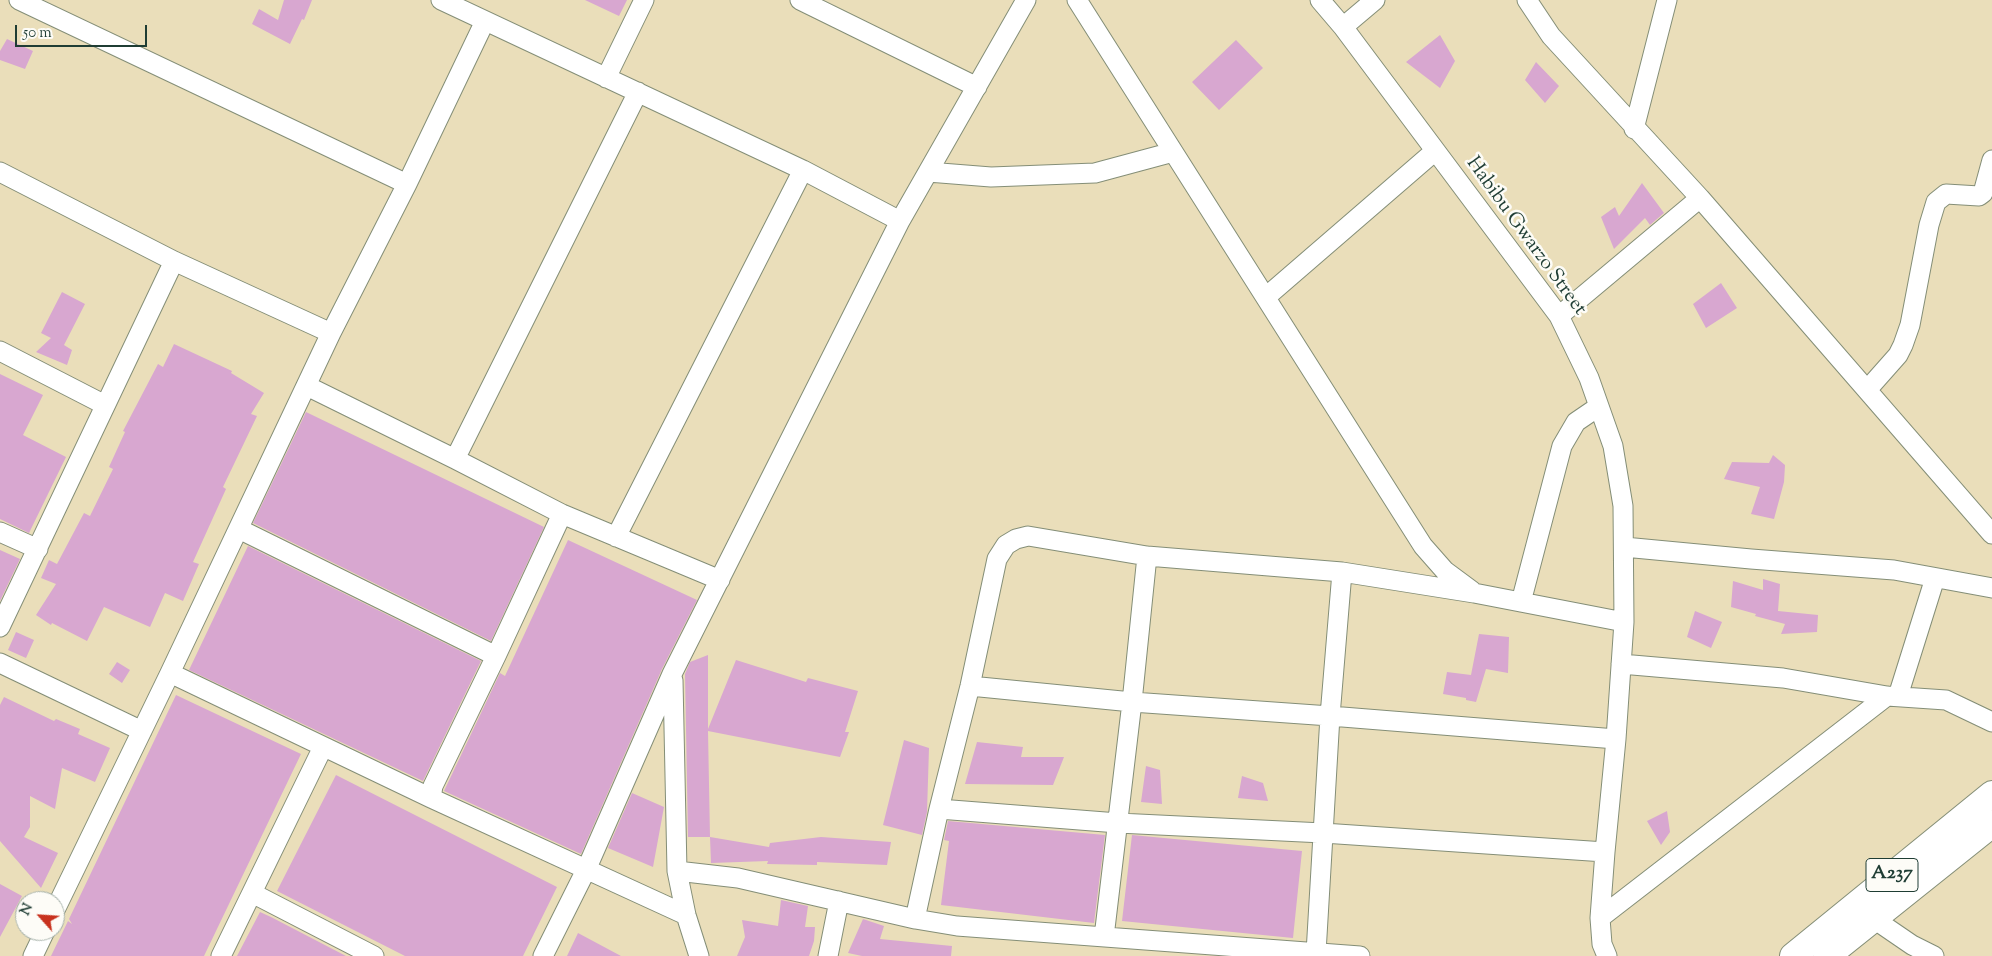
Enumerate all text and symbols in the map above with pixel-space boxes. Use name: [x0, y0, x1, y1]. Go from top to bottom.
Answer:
scale bar: [18, 15, 150, 47]
text: 50 m: [23, 23, 52, 44]
street label: Habibu Gwarzo Street: [1459, 153, 1591, 321]
road number: A237: [1866, 858, 1918, 892]
north arrow: [15, 891, 65, 941]
text: N: [16, 900, 39, 919]

